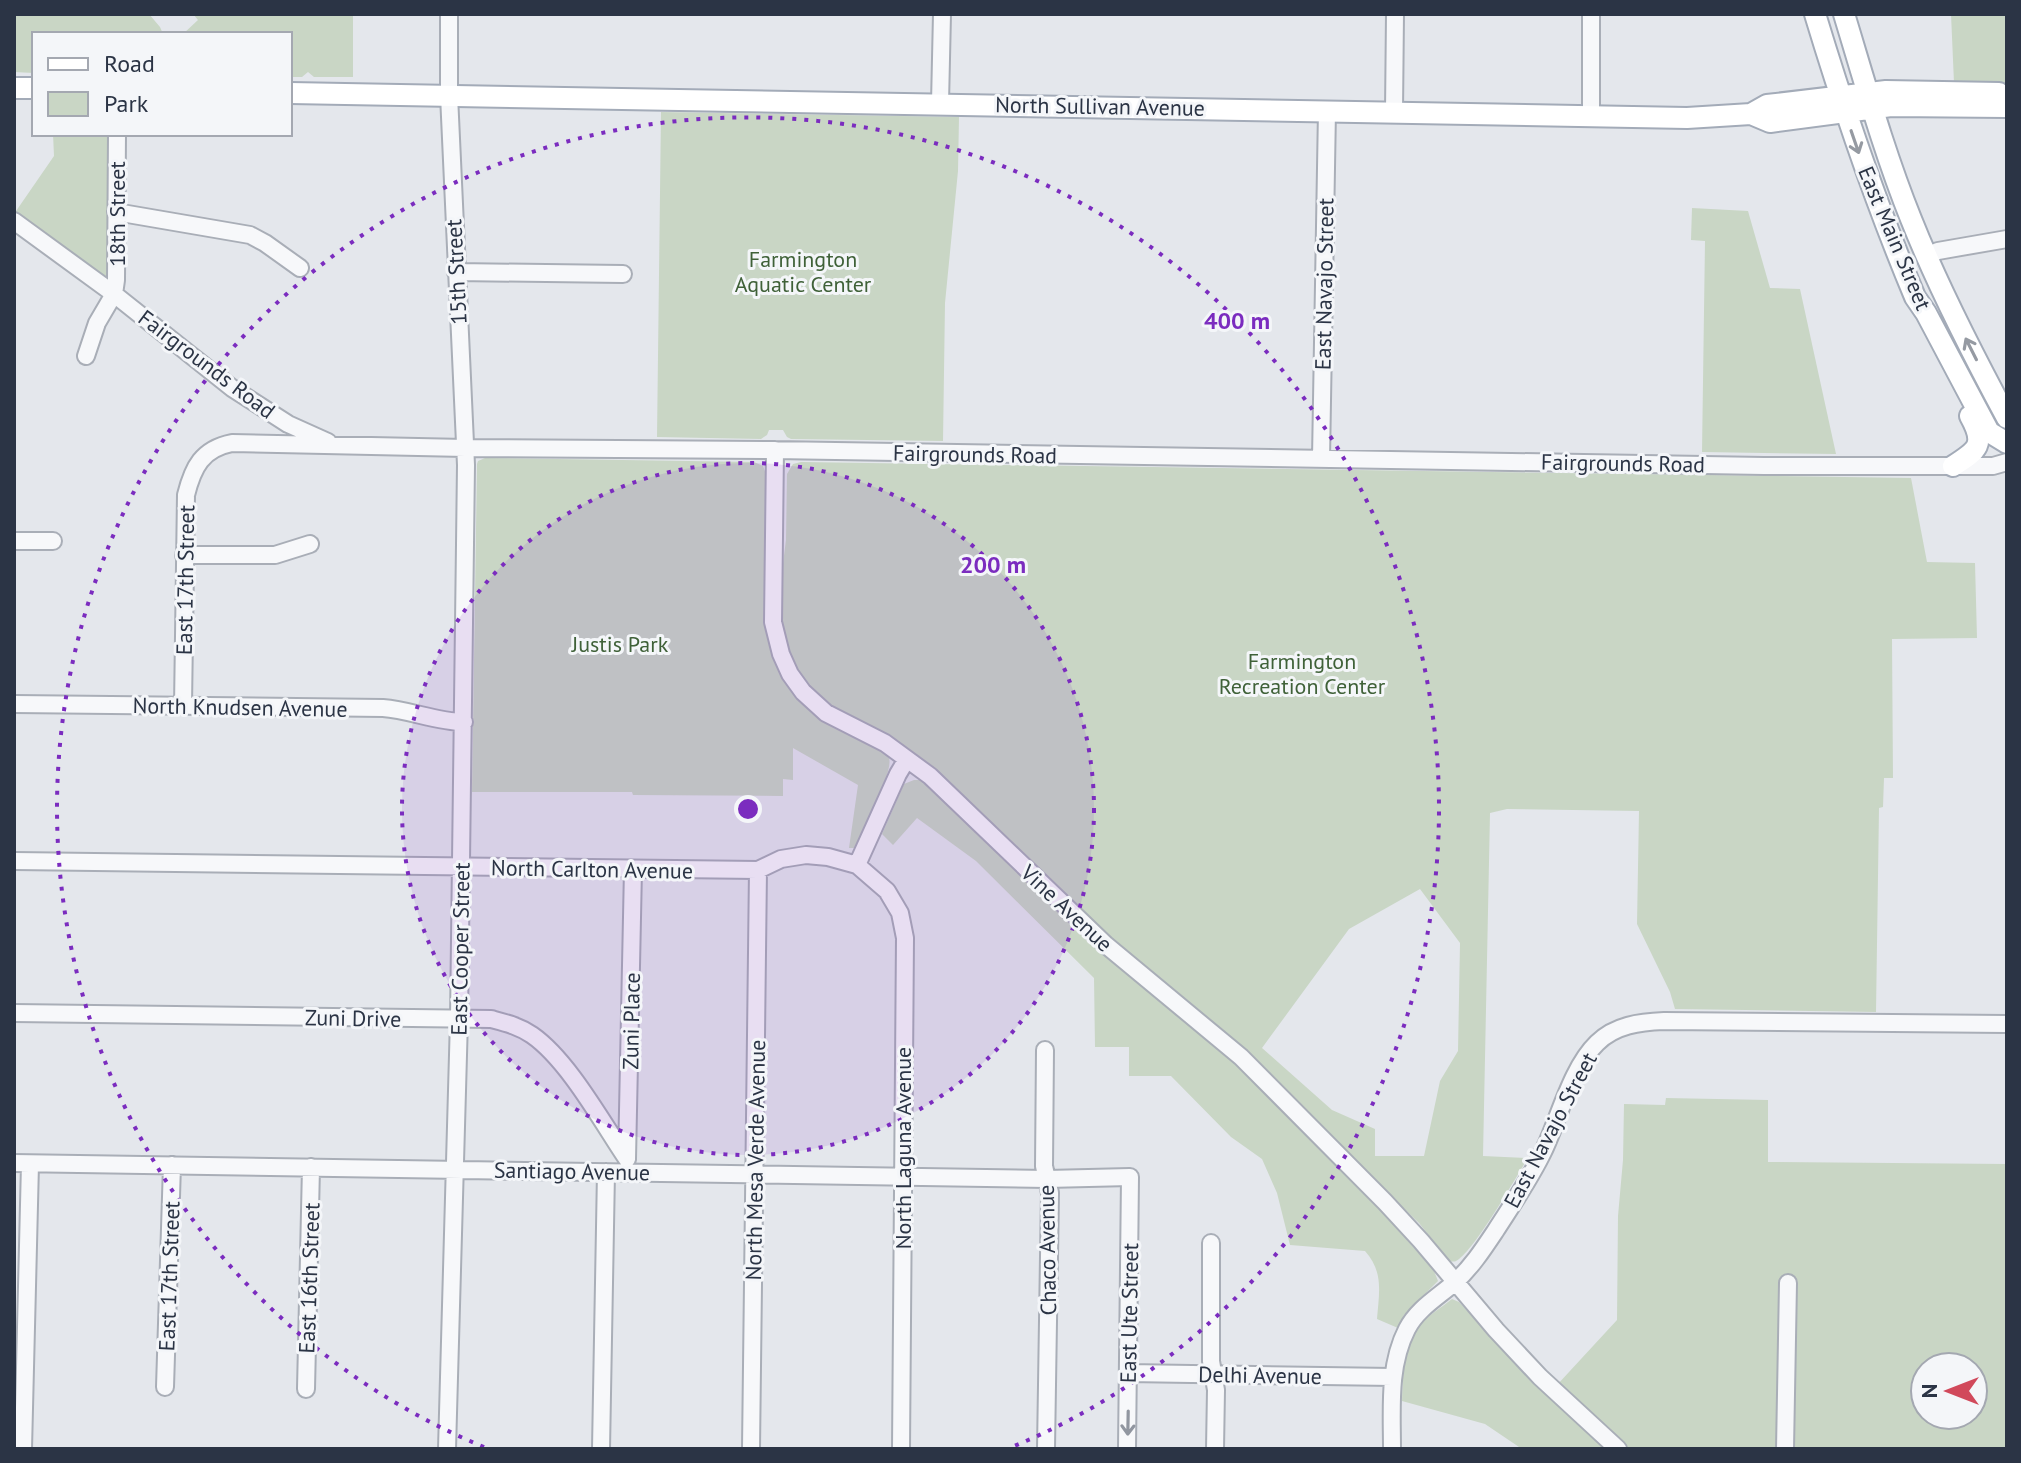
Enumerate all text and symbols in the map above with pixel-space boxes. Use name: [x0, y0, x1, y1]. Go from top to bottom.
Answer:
legend: [32, 32, 292, 136]
text: Road: [104, 48, 155, 79]
text: Park: [104, 88, 149, 119]
street label: North Sullivan Avenue: [995, 90, 1205, 122]
one-way arrow: [1849, 129, 1864, 154]
street label: 18th Street: [103, 161, 131, 267]
street label: East Main Street: [1852, 162, 1938, 315]
street label: East Navajo Street: [1308, 197, 1340, 370]
street label: 15th Street: [439, 218, 473, 325]
park label: Farmington Aquatic Center: [735, 245, 872, 298]
street label: Fairgrounds Road: [133, 303, 281, 425]
text: 400 m: [1204, 305, 1270, 336]
one-way arrow: [1962, 338, 1978, 362]
street label: Fairgrounds Road: [893, 439, 1057, 469]
street label: Fairgrounds Road: [1541, 448, 1705, 478]
street label: East 17th Street: [170, 504, 200, 655]
text: 200 m: [960, 549, 1026, 580]
park label: Justis Park: [571, 630, 669, 658]
park label: Farmington Recreation Center: [1219, 647, 1386, 700]
street label: North Knudsen Avenue: [132, 691, 348, 723]
centre of rings: [734, 795, 762, 823]
street label: North Carlton Avenue: [491, 853, 693, 885]
street label: Vine Avenue: [1014, 858, 1119, 958]
street label: East Cooper Street: [444, 862, 476, 1036]
street label: Zuni Place: [616, 972, 646, 1070]
street label: Zuni Drive: [305, 1003, 401, 1033]
street label: North Mesa Verde Avenue: [739, 1039, 771, 1281]
street label: North Laguna Avenue: [889, 1047, 917, 1249]
street label: East Navajo Street: [1497, 1047, 1603, 1213]
street label: Santiago Avenue: [494, 1156, 650, 1186]
street label: Chaco Avenue: [1032, 1184, 1062, 1316]
street label: East 17th Street: [152, 1200, 186, 1352]
street label: East 16th Street: [292, 1202, 326, 1354]
street label: East Ute Street: [1114, 1242, 1144, 1383]
north arrow: [1909, 1351, 1989, 1431]
street label: Delhi Avenue: [1198, 1360, 1322, 1390]
text: N: [1915, 1384, 1943, 1398]
one-way arrow: [1120, 1409, 1136, 1436]

